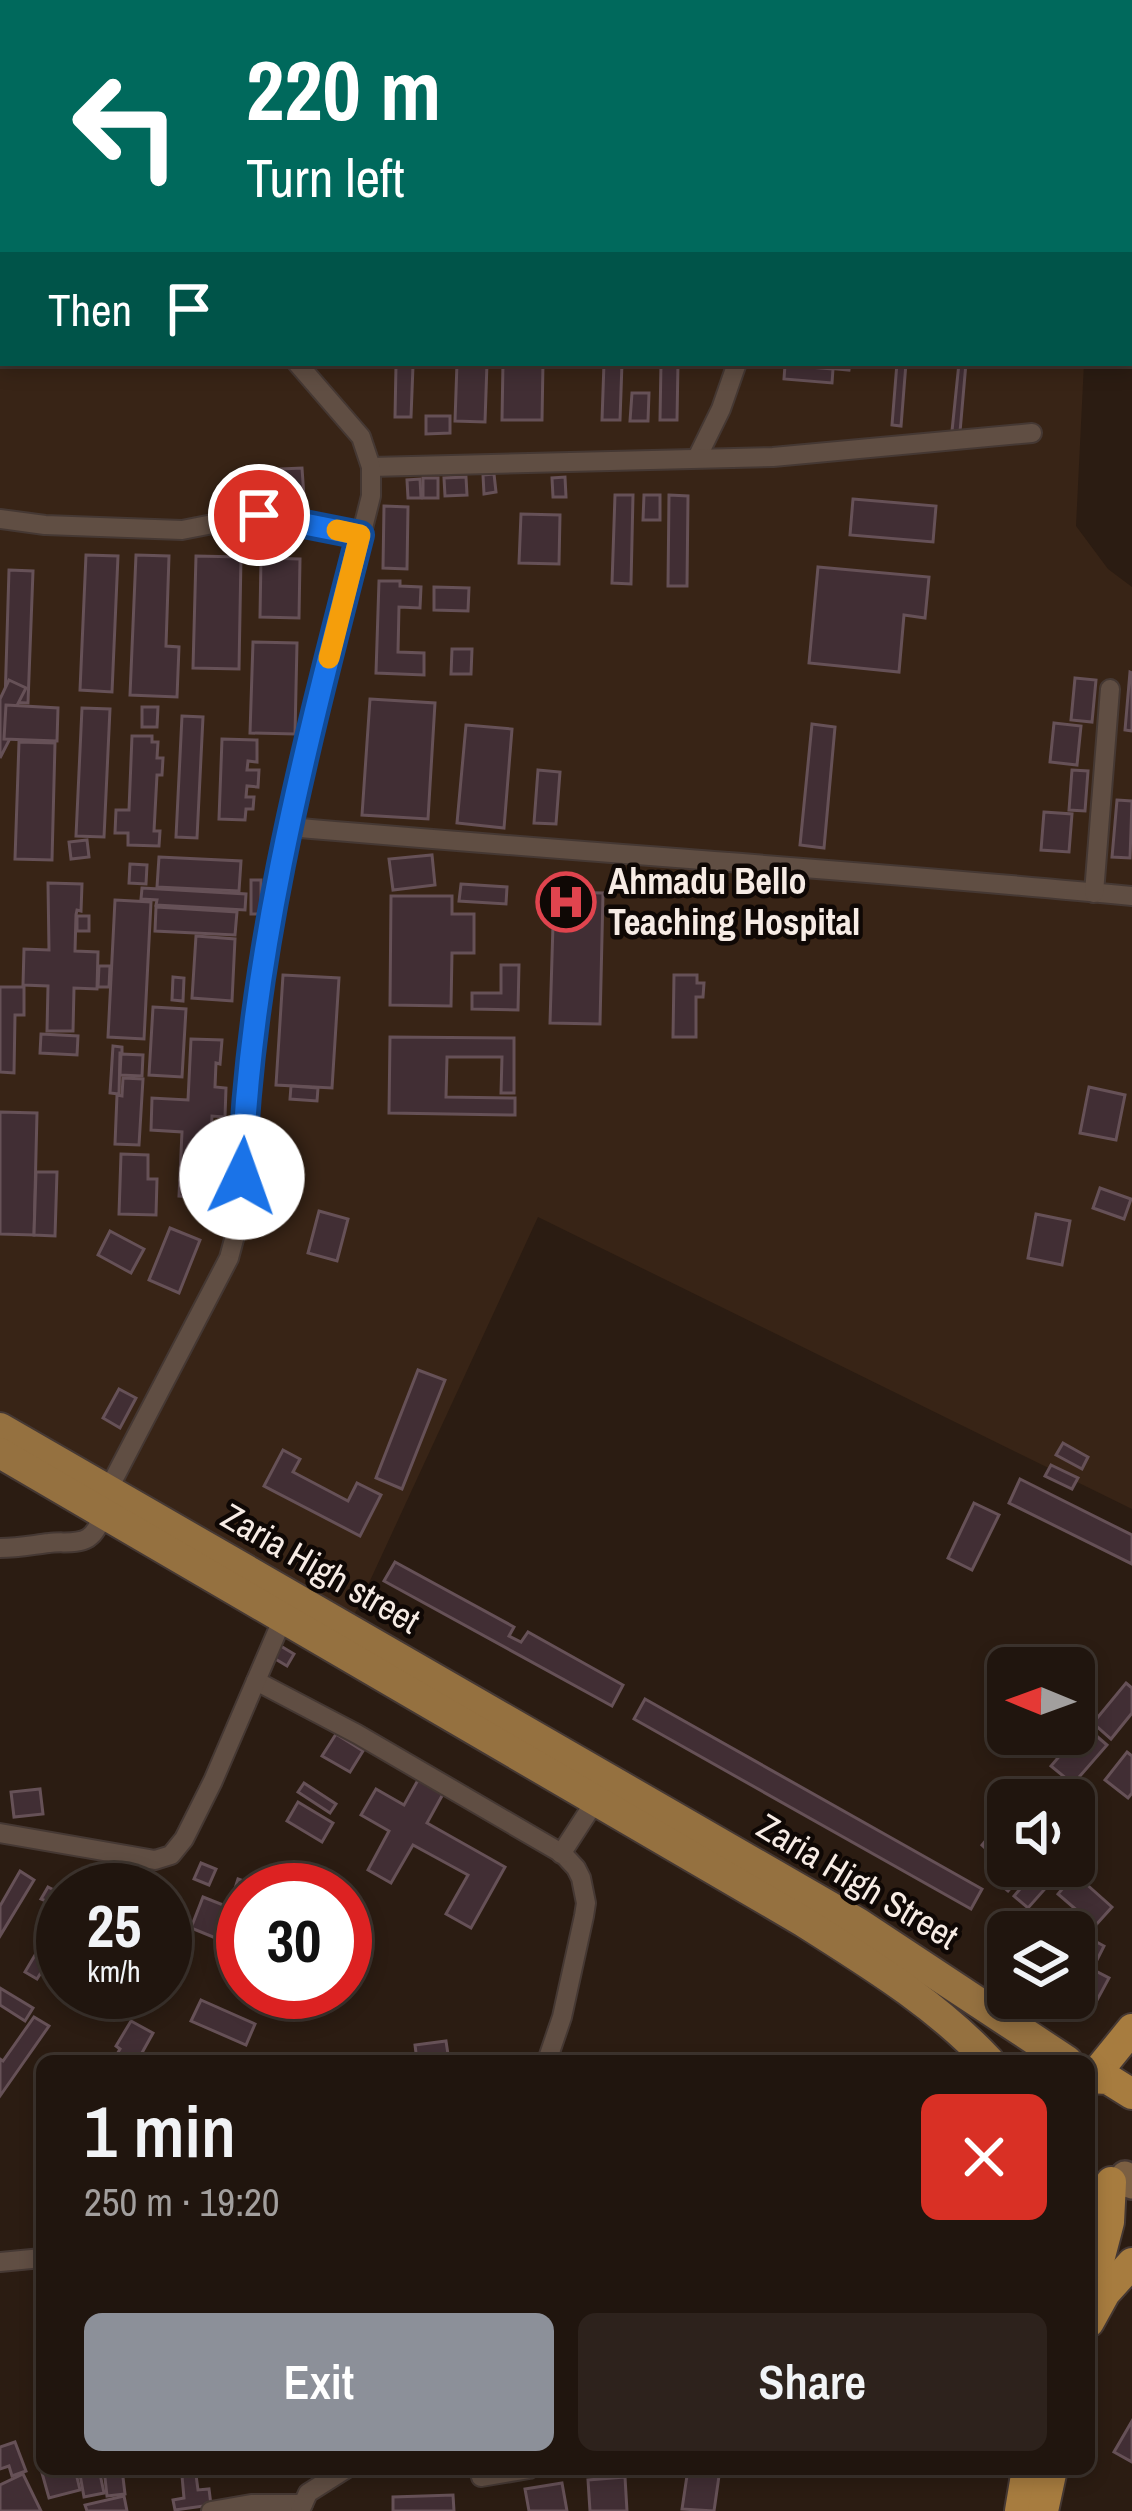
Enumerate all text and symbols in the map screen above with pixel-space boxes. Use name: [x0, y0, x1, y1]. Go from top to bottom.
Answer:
text: 220 m: [246, 33, 441, 146]
icon: left: [48, 48, 204, 204]
text: Turn left: [246, 141, 405, 214]
icon: arrive: [156, 276, 222, 342]
text: Then: [48, 279, 132, 340]
pin: [208, 464, 310, 566]
icon: arrive: [226, 482, 292, 548]
place label: Ahmadu Bello Teaching Hospital: [608, 857, 860, 946]
hospital icon: Ahmadu Bello Teaching Hospital: [535, 871, 597, 933]
position arrow: [179, 1114, 305, 1240]
street label: Zaria High street: [213, 1492, 429, 1644]
north arrow: [987, 1647, 1095, 1755]
map controls: [987, 1647, 1095, 2019]
button: sound: [987, 1779, 1095, 1887]
street label: Zaria High Street: [749, 1802, 967, 1960]
speed limit sign: 30: [216, 1863, 372, 2019]
text: 25: [87, 1885, 141, 1966]
button: layers: [987, 1911, 1095, 2019]
text: km/h: [87, 1951, 141, 1991]
text: 1 min: [84, 2082, 236, 2179]
button: close: [921, 2094, 1047, 2220]
text: 250 m · 19:20: [84, 2176, 280, 2228]
button: Exit: [84, 2313, 554, 2451]
button: Share: [578, 2313, 1047, 2451]

